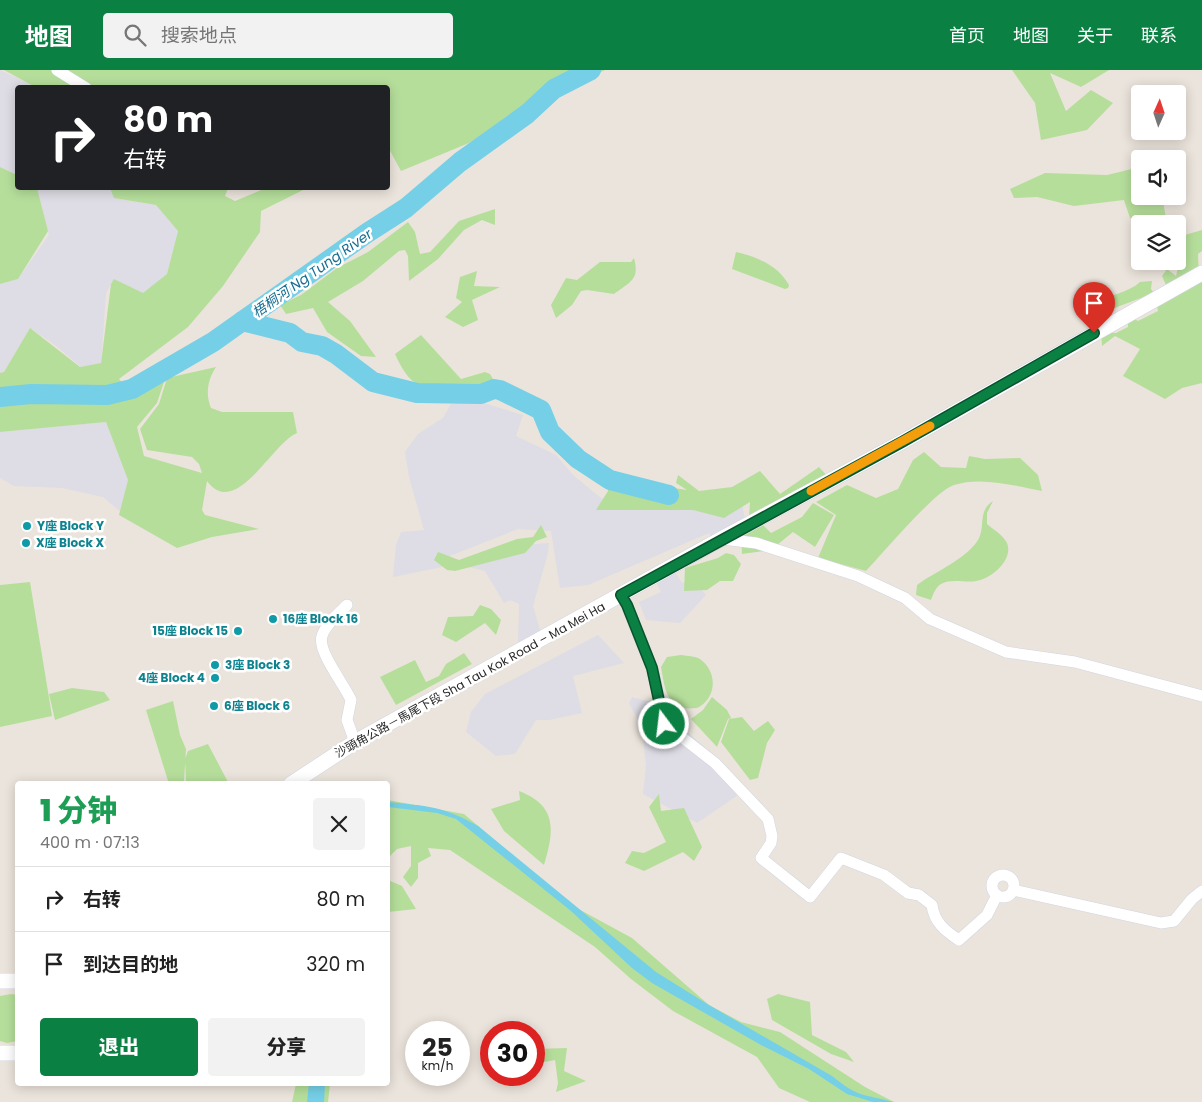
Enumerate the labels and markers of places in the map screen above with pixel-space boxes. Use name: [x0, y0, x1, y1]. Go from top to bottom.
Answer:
pin: [1073, 282, 1115, 333]
place label: Y座 Block Y: [37, 517, 104, 534]
marker: Y座 Block Y: [21, 520, 33, 532]
place label: X座 Block X: [36, 534, 104, 551]
marker: X座 Block X: [20, 537, 32, 549]
place label: 16座 Block 16: [283, 610, 359, 627]
marker: 16座 Block 16: [267, 613, 279, 625]
place label: 15座 Block 15: [153, 622, 228, 639]
marker: 15座 Block 15: [232, 625, 244, 637]
place label: 3座 Block 3: [225, 656, 290, 673]
marker: 3座 Block 3: [209, 659, 221, 671]
place label: 4座 Block 4: [138, 669, 205, 686]
marker: 4座 Block 4: [209, 672, 221, 684]
place label: 6座 Block 6: [224, 697, 291, 714]
marker: 6座 Block 6: [208, 700, 220, 712]

